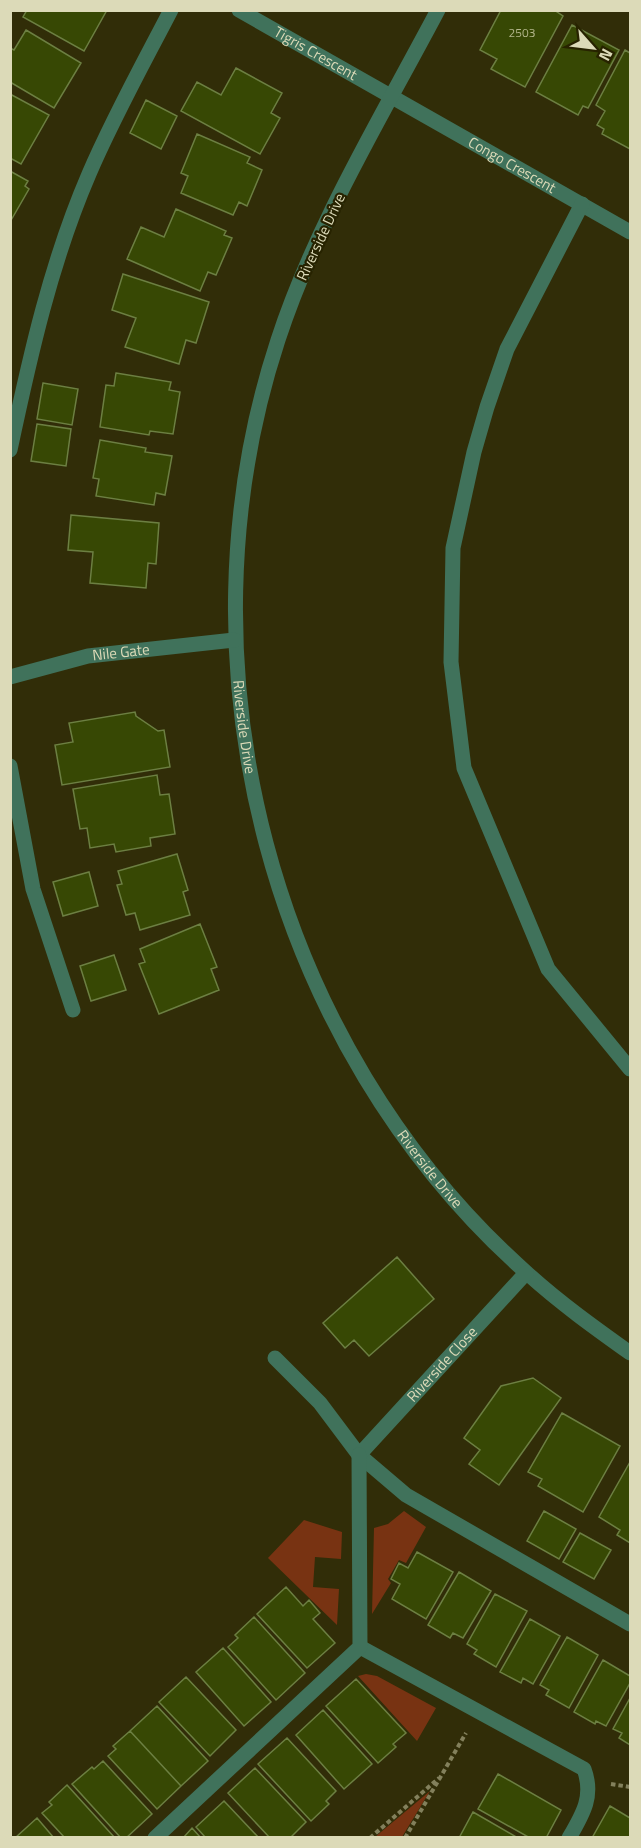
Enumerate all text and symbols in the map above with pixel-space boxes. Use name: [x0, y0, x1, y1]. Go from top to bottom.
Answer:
north arrow: [563, 18, 623, 78]
street label: Tigris Crescent: [270, 20, 362, 86]
house number: 2503: [509, 23, 535, 42]
text: N: [593, 45, 619, 66]
street label: Congo Crescent: [464, 130, 561, 199]
street label: Riverside Drive: [290, 189, 351, 284]
street label: Nile Gate: [91, 637, 151, 666]
street label: Riverside Drive: [227, 679, 262, 776]
street label: Riverside Drive: [392, 1125, 468, 1213]
street label: Riverside Close: [401, 1321, 483, 1407]

